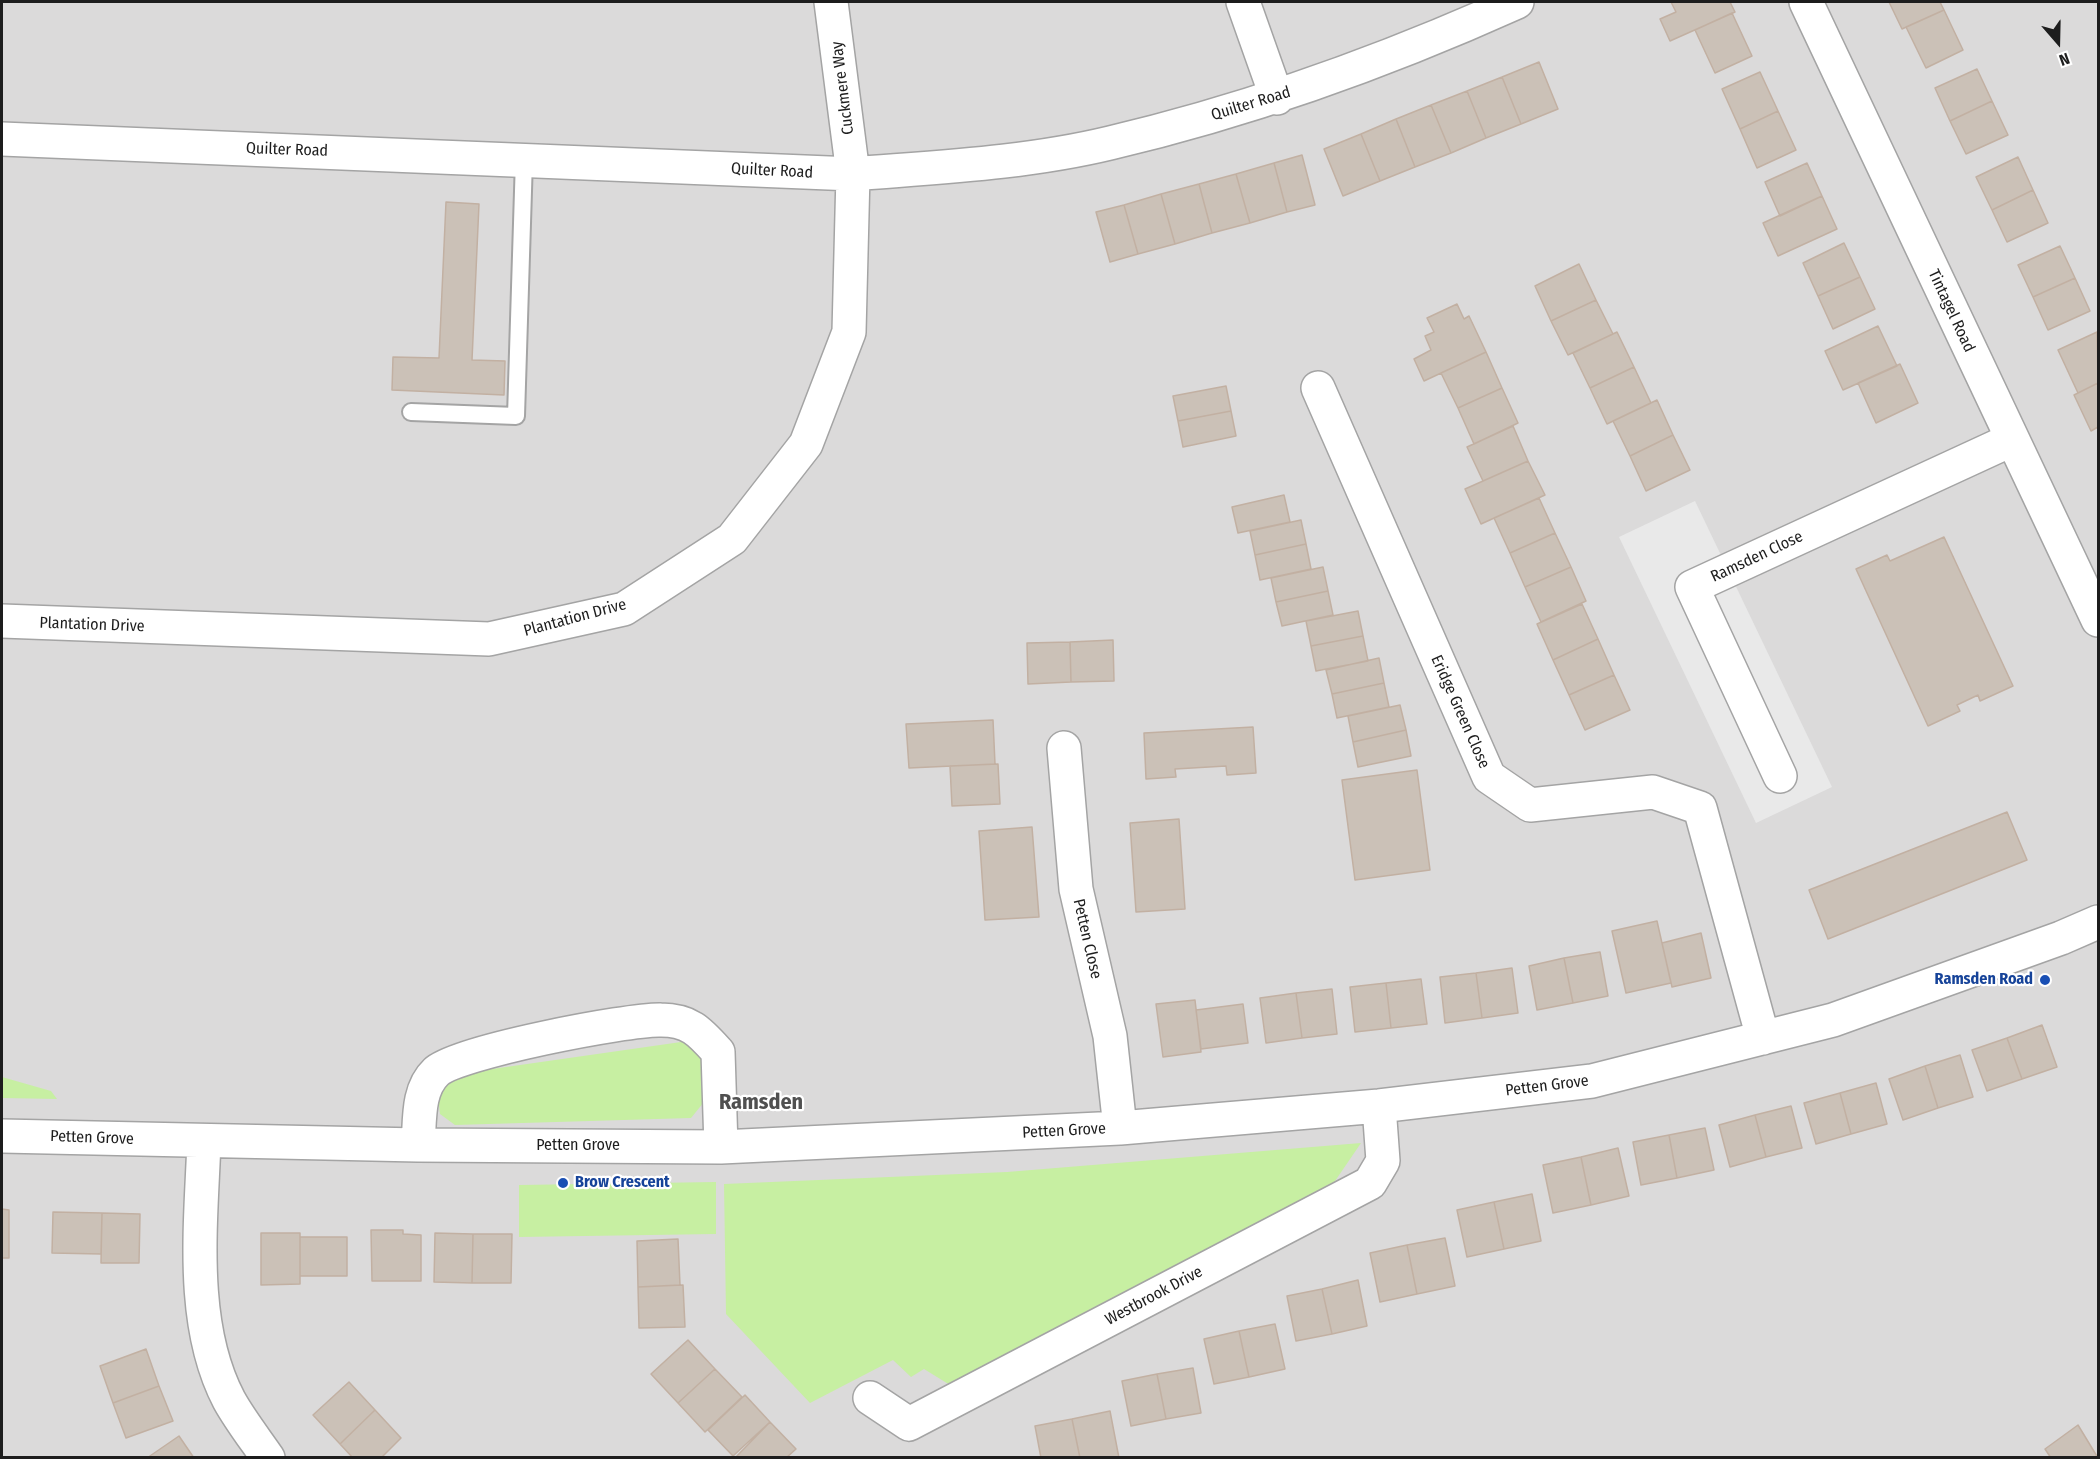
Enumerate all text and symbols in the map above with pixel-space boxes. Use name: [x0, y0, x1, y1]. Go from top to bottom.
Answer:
north arrow: [2028, 12, 2088, 72]
street label: Cuckmere Way: [828, 40, 858, 136]
text: N: [2057, 49, 2072, 70]
street label: Quilter Road: [1209, 83, 1293, 125]
street label: Quilter Road: [246, 139, 328, 161]
street label: Quilter Road: [731, 159, 813, 183]
street label: Tintagel Road: [1923, 267, 1979, 355]
street label: Ramsden Close: [1708, 527, 1806, 587]
street label: Plantation Drive: [522, 595, 628, 641]
street label: Plantation Drive: [39, 614, 145, 636]
street label: Eridge Green Close: [1426, 652, 1494, 772]
street label: Petten Close: [1068, 897, 1106, 981]
place label: Ramsden Road: [1935, 970, 2033, 990]
marker: Ramsden Road: [2038, 973, 2052, 987]
street label: Petten Grove: [1504, 1071, 1590, 1101]
district label: Ramsden: [719, 1090, 803, 1116]
street label: Petten Grove: [1022, 1119, 1106, 1143]
street label: Petten Grove: [50, 1127, 134, 1149]
street label: Petten Grove: [536, 1136, 620, 1156]
place label: Brow Crescent: [575, 1173, 670, 1193]
marker: Brow Crescent: [556, 1176, 570, 1190]
street label: Westbrook Drive: [1102, 1262, 1206, 1330]

